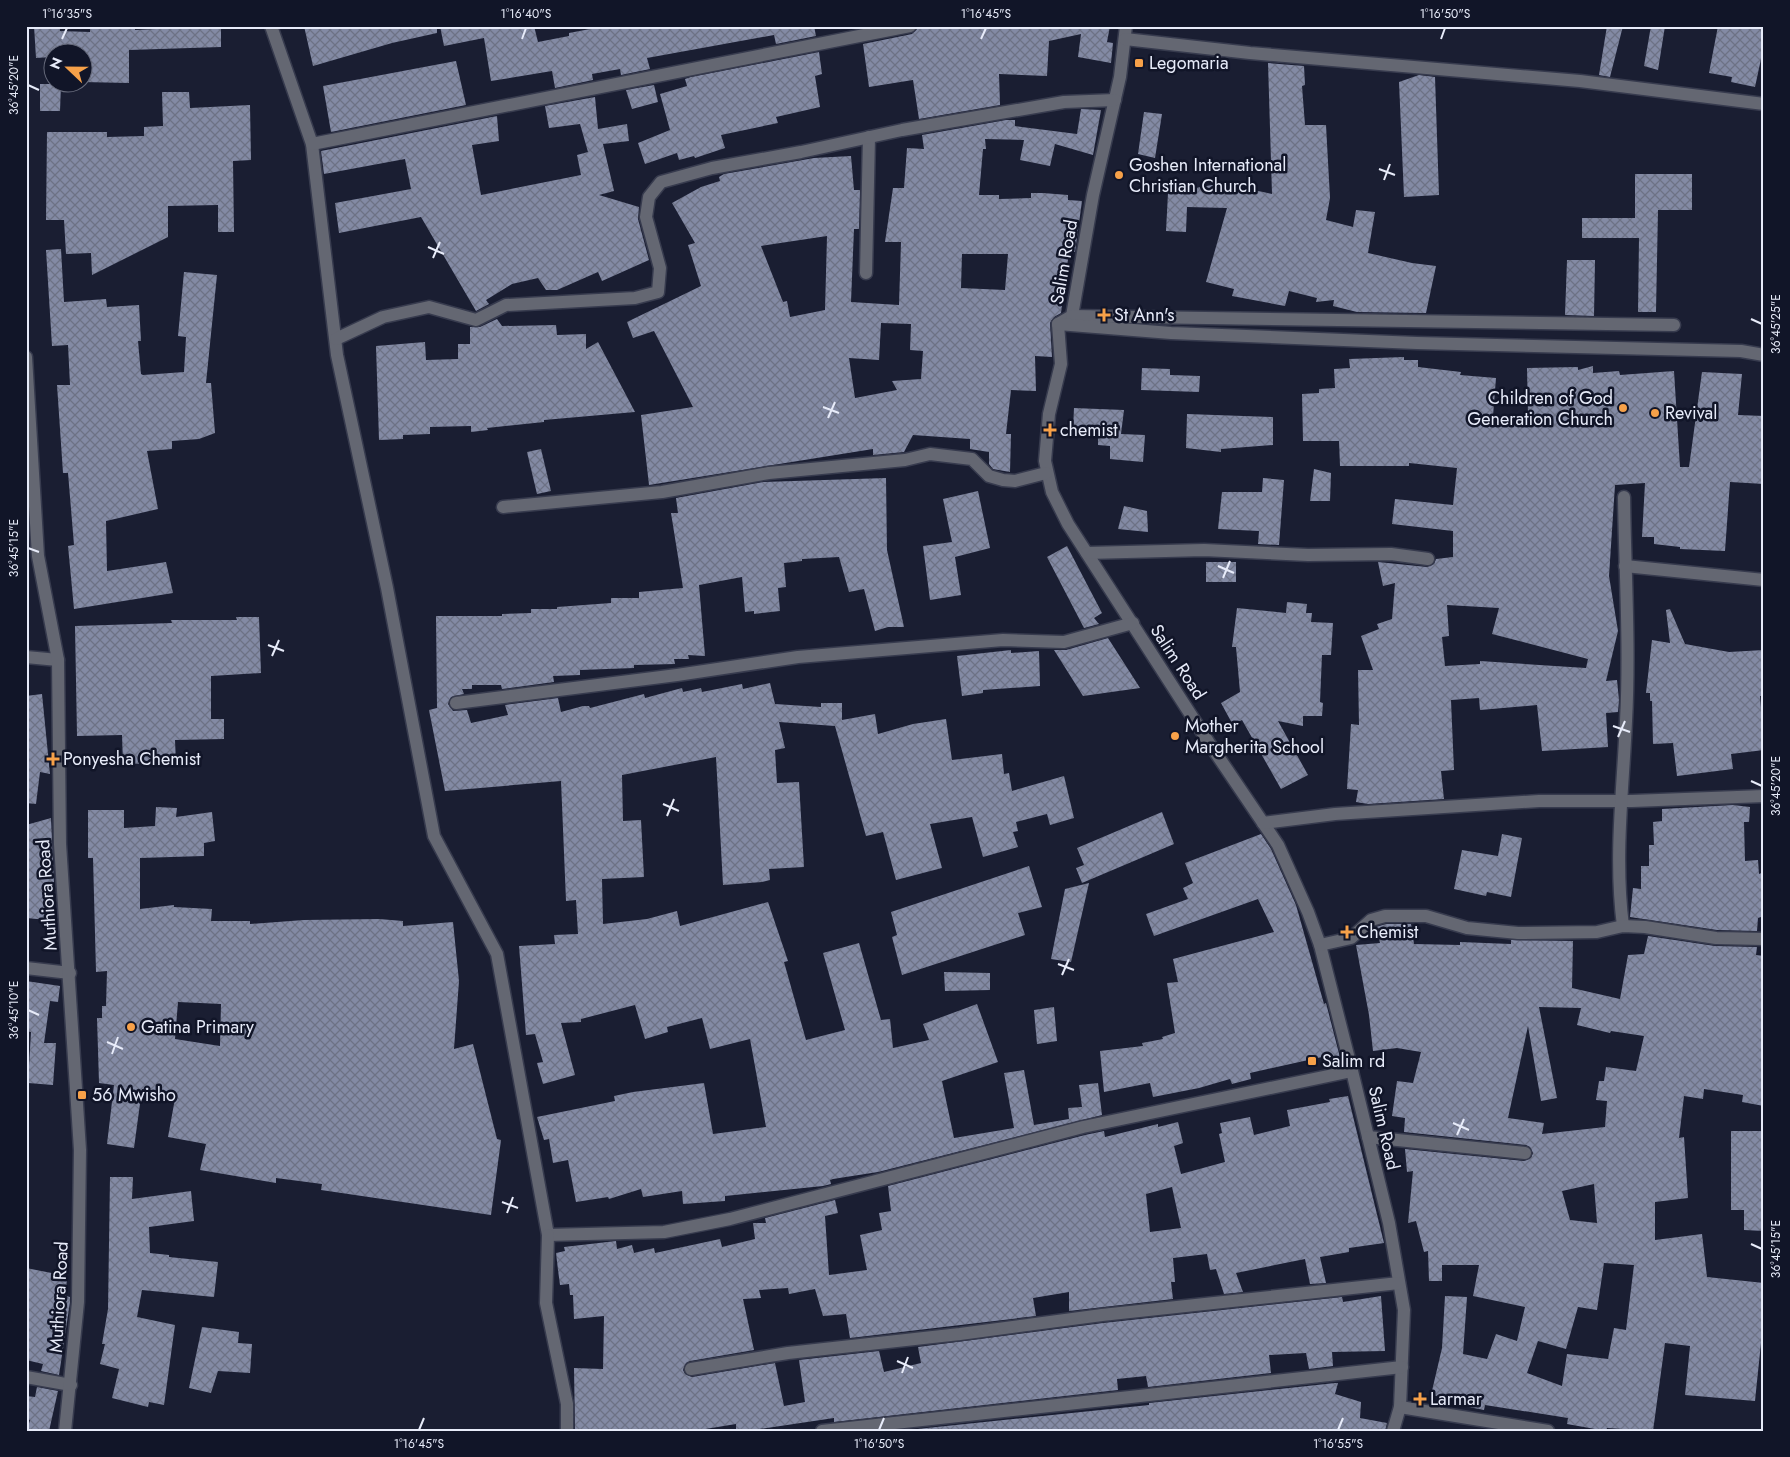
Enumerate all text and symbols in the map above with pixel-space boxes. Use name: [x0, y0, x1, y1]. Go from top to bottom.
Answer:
text: 1°16'35"S: [42, 5, 92, 23]
text: 1°16'40"S: [501, 5, 552, 23]
text: 1°16'45"S: [961, 5, 1012, 23]
text: 1°16'50"S: [1420, 5, 1471, 23]
north arrow: [42, 42, 92, 92]
place label: Legomaria: [1149, 50, 1229, 76]
text: N: [45, 54, 67, 72]
text: 36°45'20"E: [5, 55, 23, 115]
marker: Legomaria: [1133, 57, 1145, 69]
place label: Goshen International Christian Church: [1129, 152, 1286, 199]
marker: Goshen International Christian Church: [1113, 169, 1125, 181]
street label: Salim Road: [1044, 218, 1084, 306]
text: 36°45'25"E: [1767, 294, 1785, 354]
place label: St Ann's: [1114, 302, 1174, 328]
marker: St Ann's: [1098, 309, 1110, 321]
place label: Children of God Generation Church: [1467, 385, 1613, 432]
place label: Revival: [1665, 400, 1717, 426]
marker: Children of God Generation Church: [1617, 402, 1629, 414]
marker: Revival: [1649, 407, 1661, 419]
place label: chemist: [1060, 417, 1118, 443]
marker: chemist: [1044, 424, 1056, 436]
text: 36°45'15"E: [5, 519, 23, 577]
street label: Salim Road: [1144, 619, 1212, 705]
place label: Mother Margherita School: [1185, 713, 1324, 760]
marker: Mother Margherita School: [1169, 730, 1181, 742]
place label: Ponyesha Chemist: [63, 746, 201, 772]
marker: Ponyesha Chemist: [47, 753, 59, 765]
text: 36°45'20"E: [1767, 756, 1785, 816]
street label: Muthiora Road: [30, 839, 64, 951]
place label: Chemist: [1357, 919, 1419, 945]
marker: Chemist: [1341, 926, 1353, 938]
text: 36°45'10"E: [5, 981, 23, 1039]
place label: Gatina Primary: [141, 1014, 254, 1040]
marker: Gatina Primary: [125, 1021, 137, 1033]
place label: Salim rd: [1322, 1048, 1385, 1074]
marker: Salim rd: [1306, 1055, 1318, 1067]
place label: 56 Mwisho: [92, 1082, 176, 1108]
street label: Salim Road: [1362, 1083, 1406, 1173]
marker: 56 Mwisho: [76, 1089, 88, 1101]
text: 36°45'15"E: [1767, 1220, 1785, 1278]
street label: Muthiora Road: [43, 1241, 75, 1353]
place label: Larmar: [1430, 1386, 1483, 1412]
marker: Larmar: [1414, 1393, 1426, 1405]
text: 1°16'45"S: [394, 1435, 445, 1453]
text: 1°16'50"S: [854, 1435, 905, 1453]
text: 1°16'55"S: [1313, 1435, 1363, 1453]

